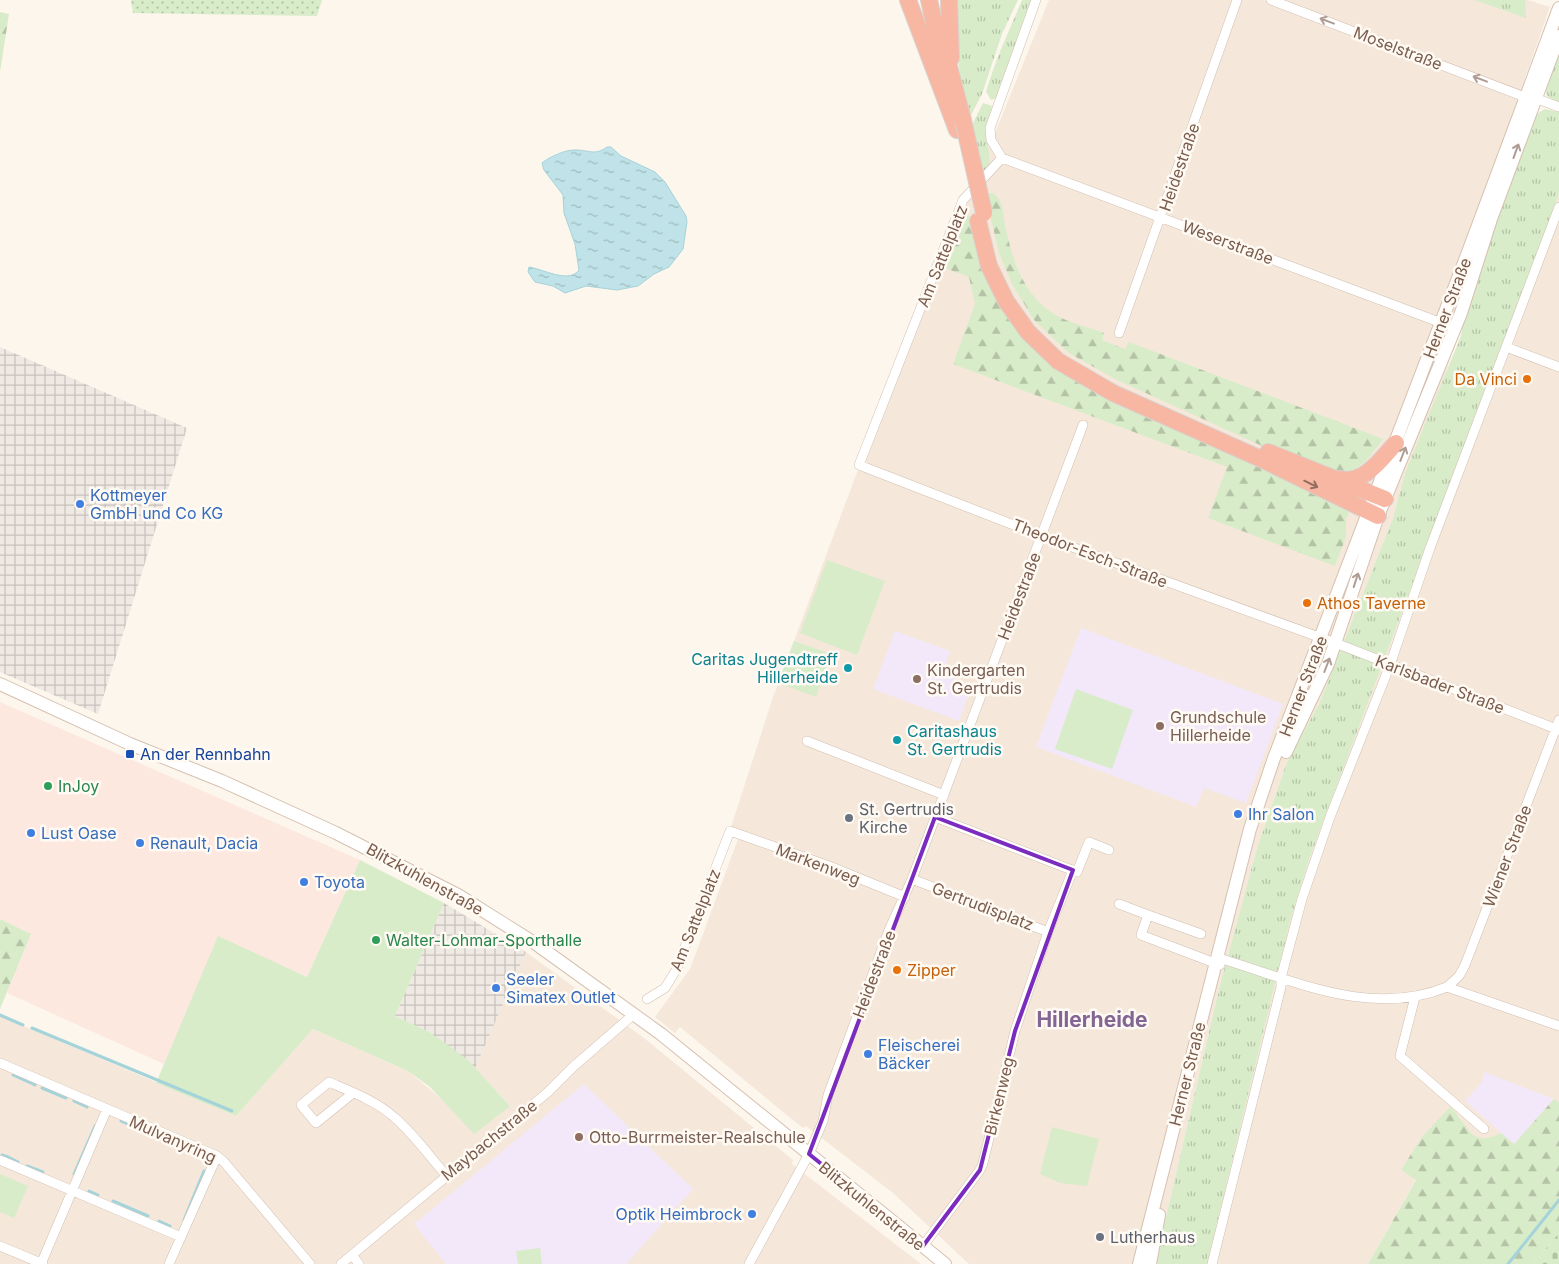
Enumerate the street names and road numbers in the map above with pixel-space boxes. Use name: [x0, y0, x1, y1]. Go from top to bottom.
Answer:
street label: Moselstraße: [1351, 22, 1445, 74]
street label: Heidestraße: [1155, 120, 1203, 214]
street label: Am Sattelplatz: [912, 202, 972, 310]
street label: Weserstraße: [1180, 215, 1276, 269]
street label: Herner Straße: [1419, 255, 1475, 361]
street label: Theodor-Esch-Straße: [1010, 514, 1170, 592]
street label: Heidestraße: [993, 549, 1045, 643]
street label: Herner Straße: [1275, 633, 1331, 739]
street label: Karlsbader Straße: [1373, 650, 1507, 718]
street label: Wiener Straße: [1478, 802, 1536, 910]
street label: Blitzkuhlenstraße: [363, 839, 487, 919]
street label: Markenweg: [773, 839, 863, 889]
street label: Am Sattelplatz: [665, 866, 725, 974]
street label: Gertrudisplatz: [929, 877, 1037, 935]
street label: Heidestraße: [848, 927, 900, 1021]
street label: Herner Straße: [1164, 1020, 1210, 1128]
street label: Birkenweg: [980, 1055, 1018, 1137]
street label: Maybachstraße: [437, 1095, 541, 1185]
street label: Mulvanyring: [126, 1111, 220, 1167]
street label: Blitzkuhlenstraße: [815, 1157, 929, 1255]

